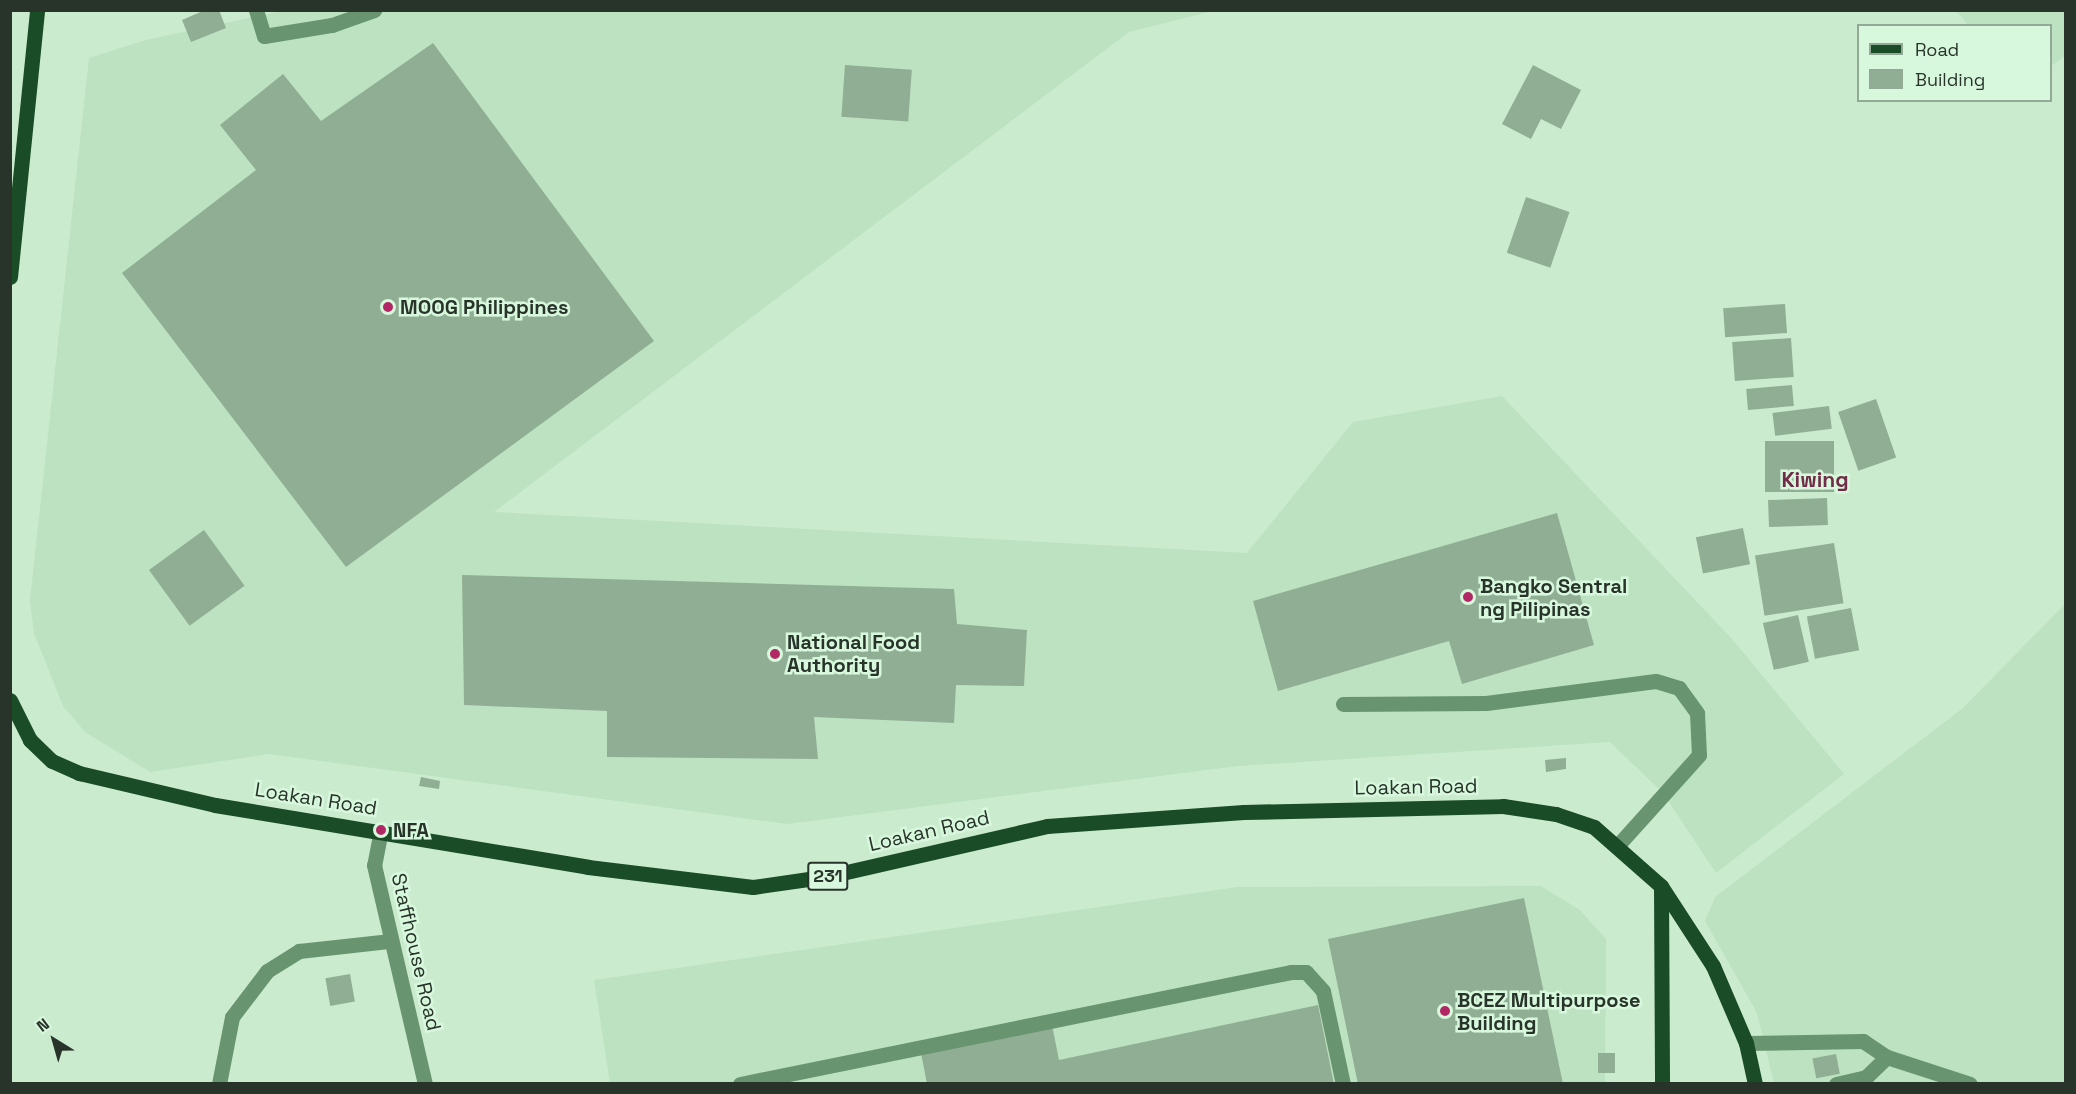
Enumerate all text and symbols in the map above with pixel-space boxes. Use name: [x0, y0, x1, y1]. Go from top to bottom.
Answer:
legend: [1857, 24, 2052, 102]
text: Road: [1915, 38, 1959, 61]
text: Building: [1915, 68, 1985, 91]
place label: MOOG Philippines: [400, 295, 569, 319]
marker: MOOG Philippines: [381, 300, 395, 314]
district label: Kiwing: [1781, 467, 1849, 493]
place label: Bangko Sentral ng Pilipinas: [1480, 574, 1627, 621]
marker: Bangko Sentral ng Pilipinas: [1461, 590, 1475, 604]
place label: National Food Authority: [787, 630, 920, 677]
marker: National Food Authority: [768, 647, 782, 661]
street label: Loakan Road: [1354, 774, 1478, 800]
street label: Loakan Road: [253, 778, 379, 820]
street label: Loakan Road: [866, 805, 992, 857]
place label: NFA: [393, 818, 429, 842]
marker: NFA: [374, 823, 388, 837]
road number: 231: [807, 861, 849, 891]
street label: Staffhouse Road: [386, 871, 446, 1033]
place label: BCEZ Multipurpose Building: [1457, 988, 1641, 1035]
marker: BCEZ Multipurpose Building: [1438, 1004, 1452, 1018]
north arrow: [24, 1010, 84, 1070]
text: N: [32, 1014, 53, 1037]

